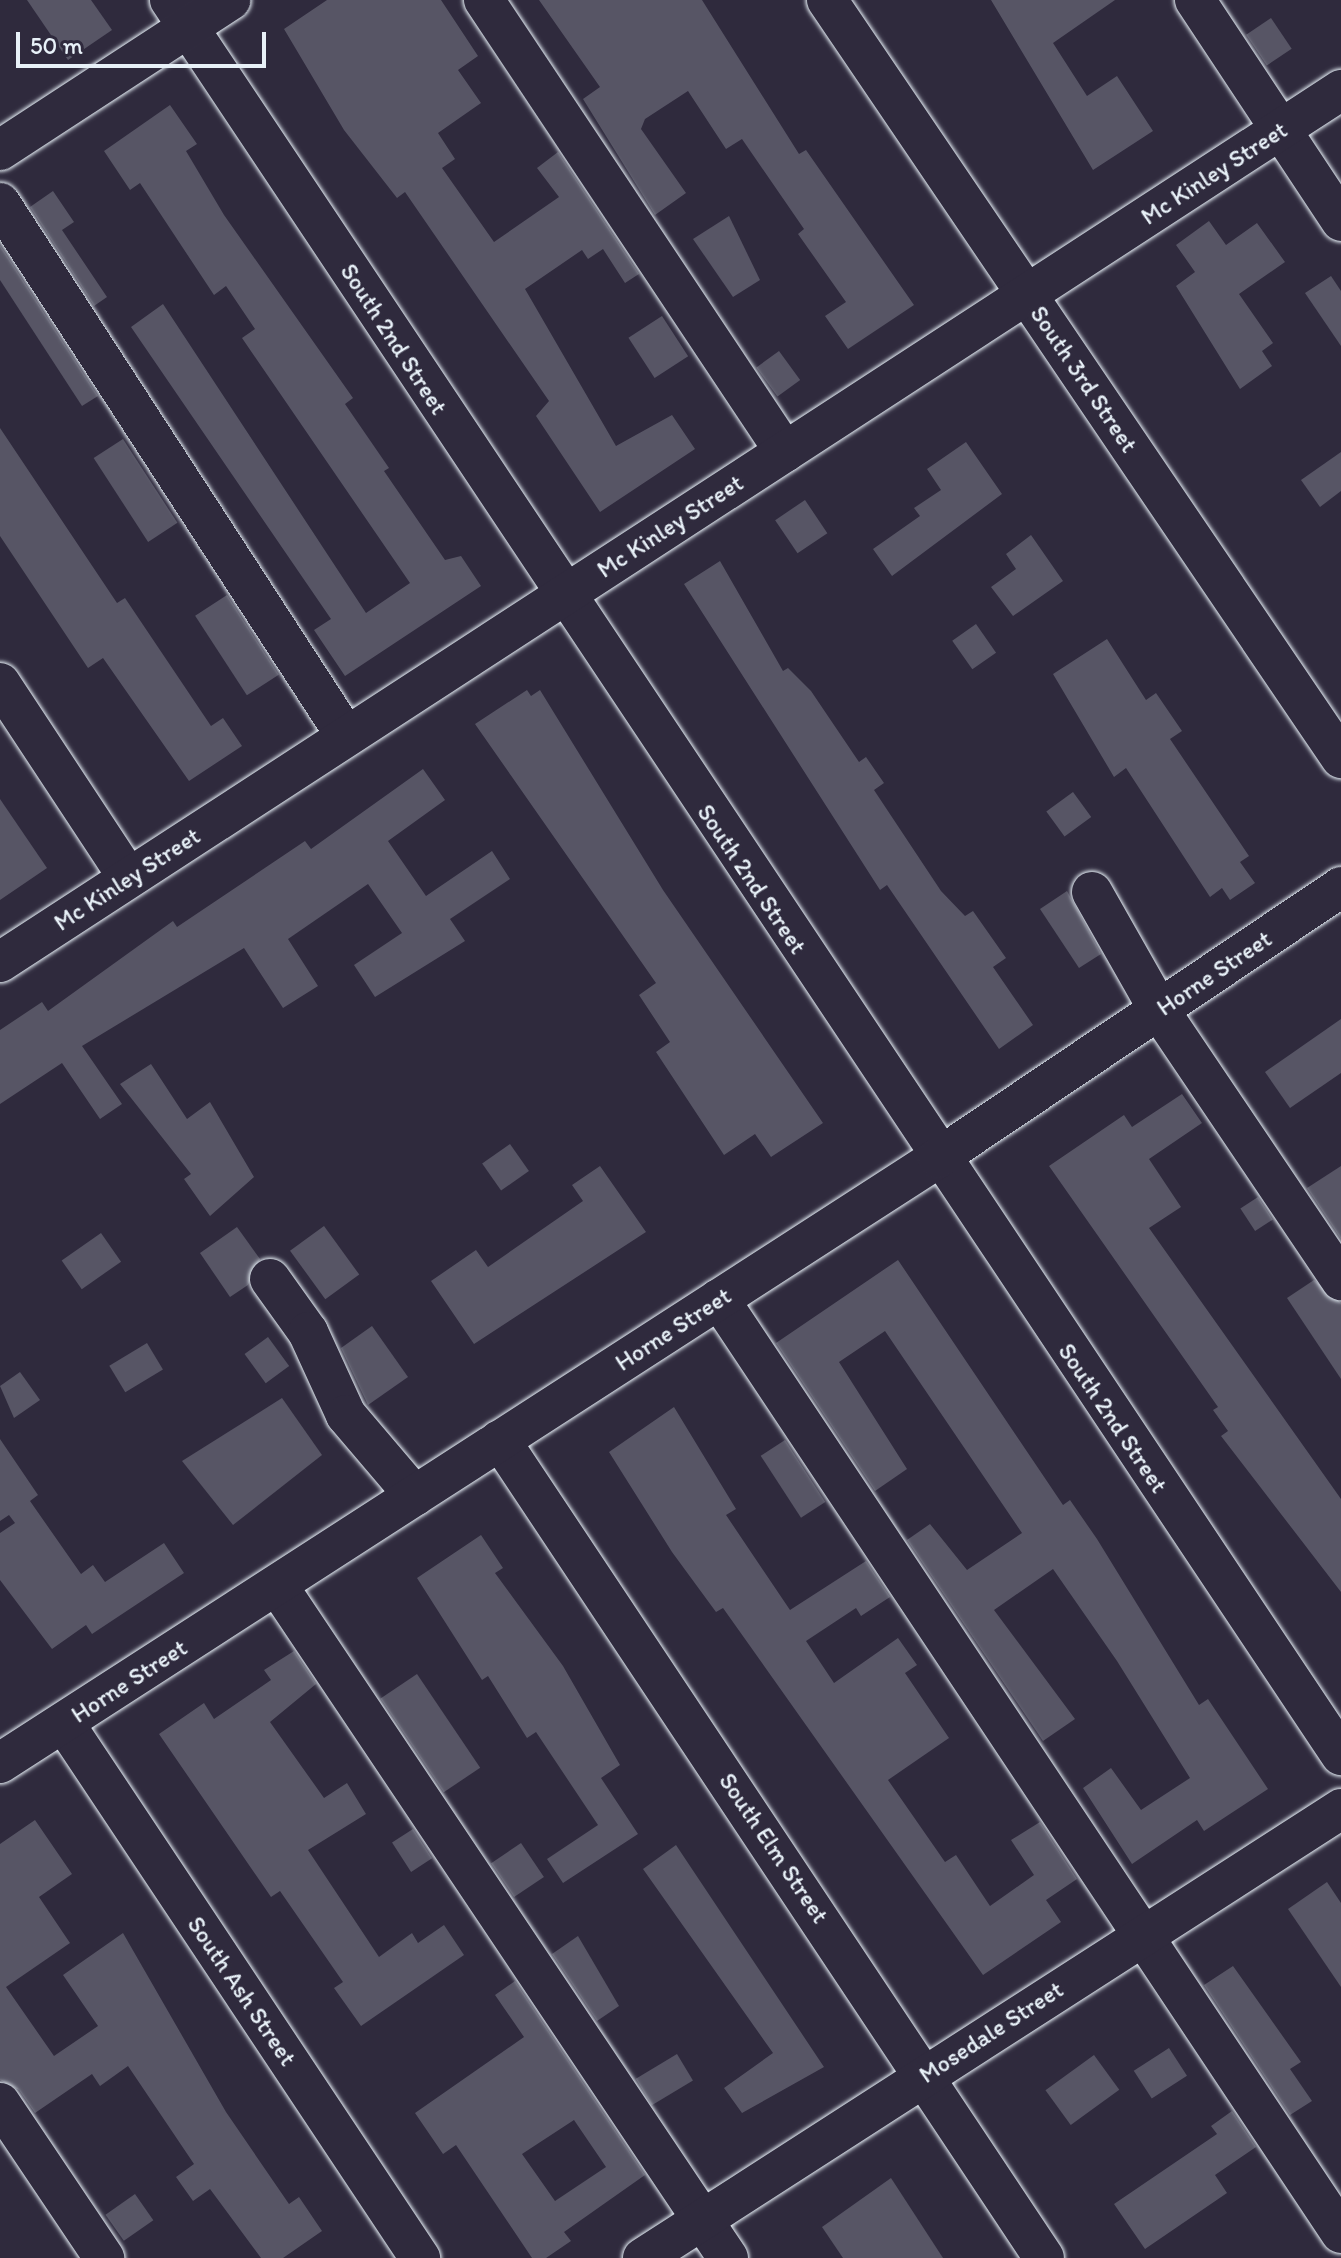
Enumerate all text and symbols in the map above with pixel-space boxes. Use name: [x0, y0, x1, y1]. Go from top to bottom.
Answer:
scale bar: [20, 16, 270, 66]
text: 50 m: [30, 31, 83, 60]
street label: Mc Kinley Street: [1135, 115, 1293, 231]
street label: South 2nd Street: [335, 258, 453, 420]
street label: South 3rd Street: [1025, 301, 1143, 457]
street label: Mc Kinley Street: [591, 468, 749, 584]
street label: South 2nd Street: [692, 799, 812, 959]
street label: Mc Kinley Street: [48, 821, 206, 937]
street label: Horne Street: [1151, 924, 1277, 1022]
street label: Horne Street: [610, 1281, 736, 1377]
street label: South 2nd Street: [1053, 1338, 1173, 1498]
street label: Horne Street: [66, 1633, 192, 1729]
street label: South Elm Street: [713, 1768, 835, 1928]
street label: South Ash Street: [182, 1911, 302, 2071]
street label: Mosedale Street: [914, 1975, 1068, 2089]

